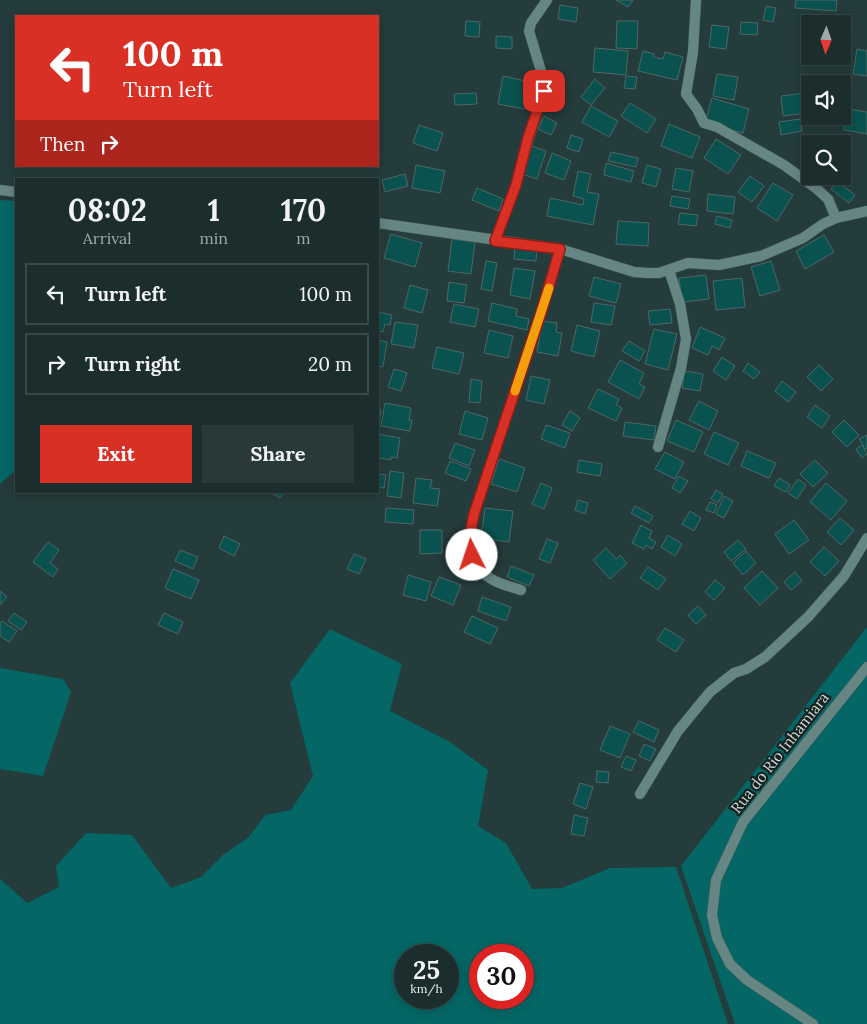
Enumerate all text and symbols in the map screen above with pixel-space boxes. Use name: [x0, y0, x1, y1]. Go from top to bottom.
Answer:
north arrow: [801, 15, 851, 65]
map controls: [801, 15, 851, 185]
text: 100 m: [123, 31, 223, 76]
icon: left: [40, 35, 105, 100]
pin: [523, 70, 565, 112]
text: Turn left: [123, 75, 213, 103]
button: sound: [801, 75, 851, 125]
icon: arrive: [530, 77, 558, 105]
icon: right: [95, 130, 123, 158]
text: Then: [40, 132, 85, 156]
button: search: [801, 135, 851, 185]
text: 08:02: [68, 191, 147, 229]
text: 1: [208, 191, 220, 229]
text: 170: [281, 191, 326, 229]
text: Arrival: [83, 228, 132, 248]
text: min: [199, 228, 228, 248]
text: m: [296, 228, 311, 248]
icon: left: [42, 280, 70, 308]
text: Turn left: [85, 282, 166, 306]
text: 100 m: [300, 282, 352, 306]
icon: right: [42, 350, 70, 378]
text: Turn right: [85, 352, 181, 376]
text: 20 m: [308, 352, 352, 376]
button: Exit: [40, 425, 192, 483]
button: Share: [202, 425, 354, 483]
position arrow: [445, 528, 497, 580]
street label: Rua do Rio Inhamiara: [726, 688, 833, 817]
speed limit sign: 30: [469, 944, 534, 1009]
text: 25: [413, 954, 440, 986]
text: km/h: [410, 981, 443, 996]

